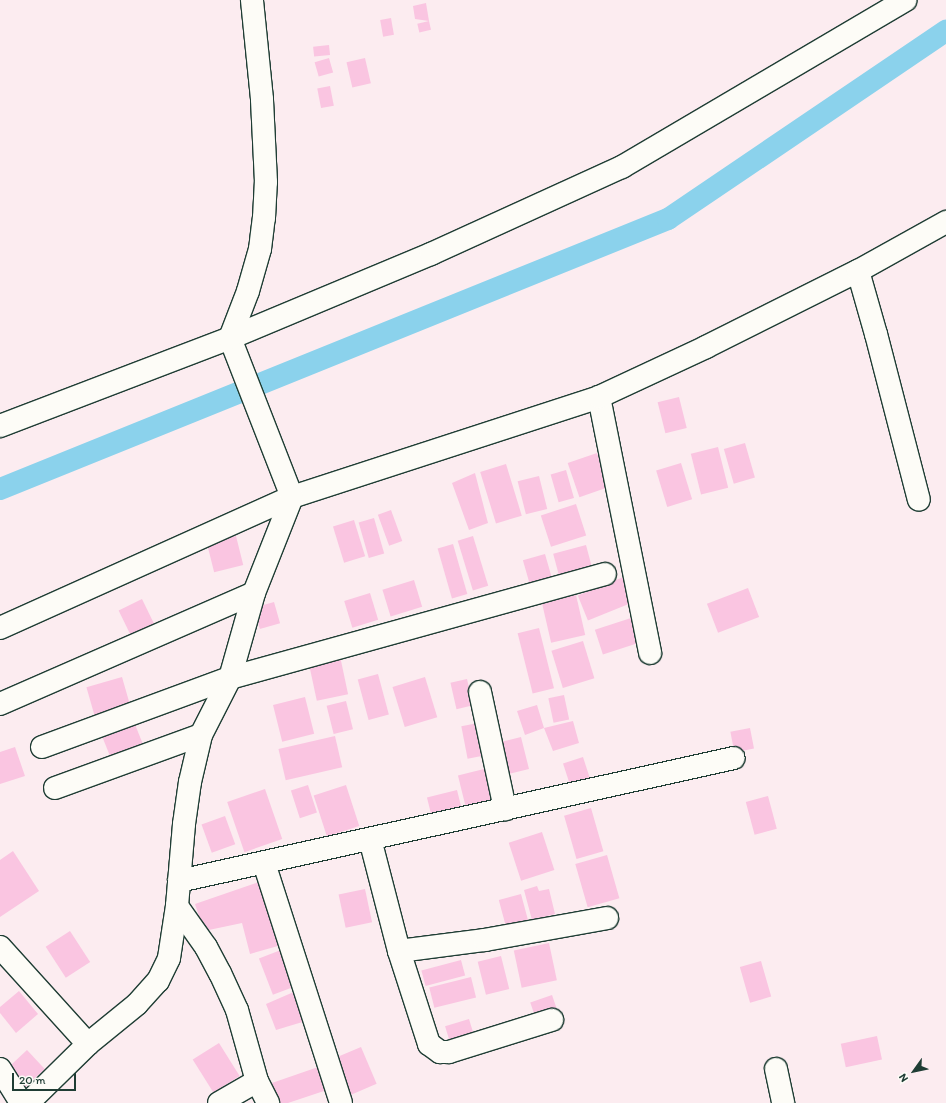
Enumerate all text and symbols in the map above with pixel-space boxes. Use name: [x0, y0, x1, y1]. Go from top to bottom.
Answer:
north arrow: [894, 1051, 934, 1091]
scale bar: [14, 1065, 78, 1091]
text: N: [896, 1071, 911, 1084]
text: 20 m: [19, 1073, 46, 1087]

